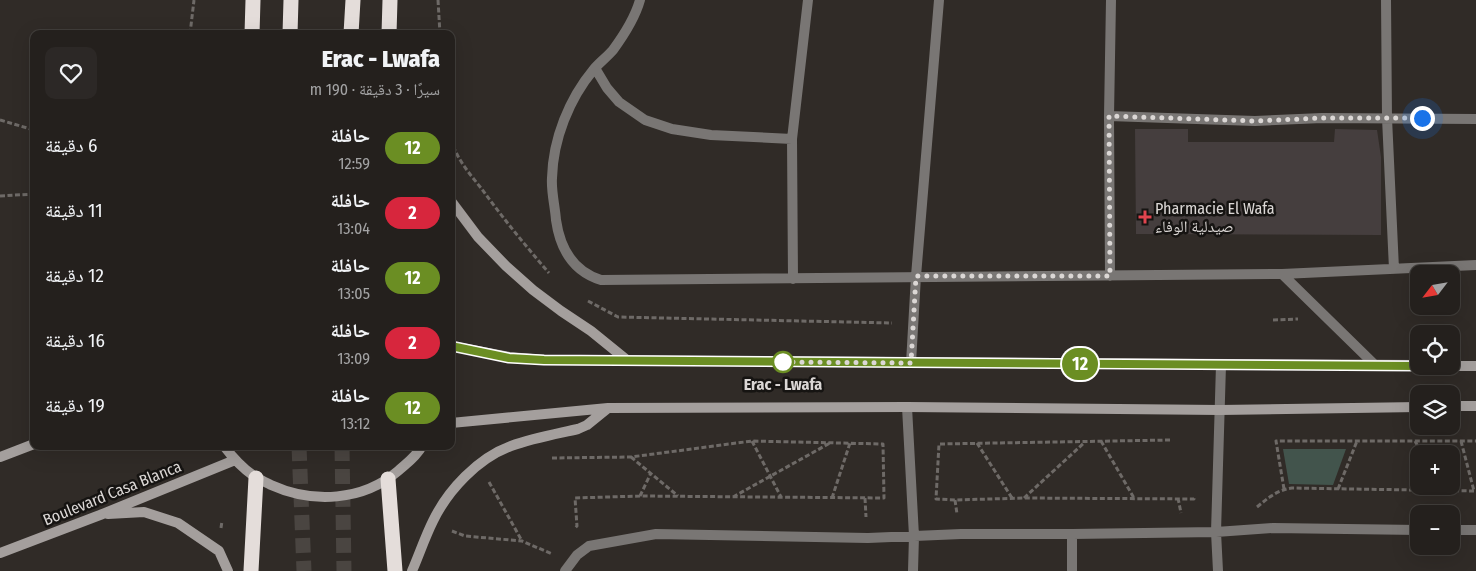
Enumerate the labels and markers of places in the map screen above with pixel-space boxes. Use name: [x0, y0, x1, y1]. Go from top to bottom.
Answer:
place label: Pharmacie El Wafa صيدلية الوفاء: [1155, 199, 1275, 236]
marker: Pharmacie El Wafa صيدلية الوفاء: [1139, 211, 1151, 223]
marker: Erac - Lwafa: [772, 351, 794, 373]
place label: Erac - Lwafa: [744, 375, 822, 394]

